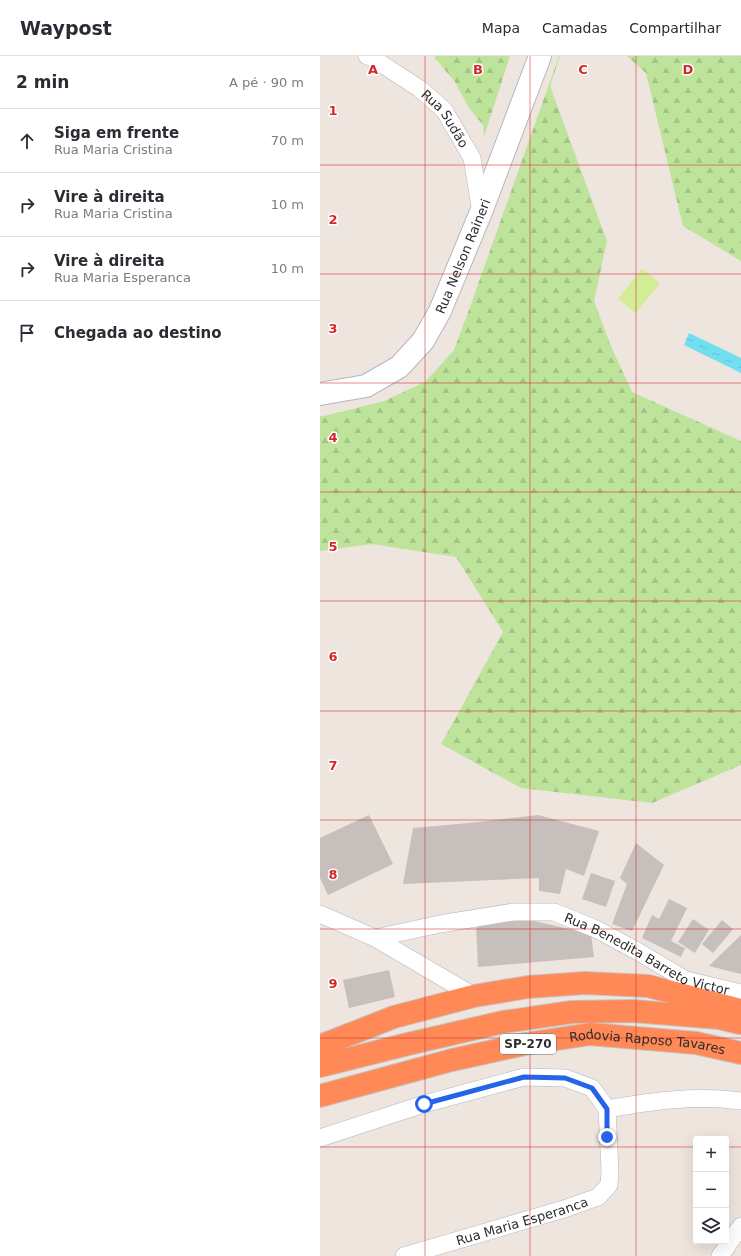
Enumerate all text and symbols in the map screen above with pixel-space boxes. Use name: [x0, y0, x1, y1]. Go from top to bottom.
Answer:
text: Waypost: [20, 17, 112, 39]
text: Mapa: [482, 20, 520, 36]
text: Camadas: [542, 20, 607, 36]
text: Compartilhar: [629, 20, 721, 36]
text: A: [368, 62, 378, 77]
text: B: [473, 62, 483, 77]
text: C: [578, 62, 588, 77]
text: D: [683, 62, 694, 77]
text: 2 min: [16, 72, 69, 92]
text: A pé · 90 m: [229, 75, 304, 90]
street label: Rua Sudão: [419, 86, 472, 150]
text: 1: [328, 103, 338, 118]
text: Siga em frente: [54, 124, 179, 142]
icon: ahead: [16, 130, 38, 152]
text: 70 m: [271, 133, 304, 148]
text: Rua Maria Cristina: [54, 142, 173, 157]
text: Vire à direita: [54, 188, 165, 206]
icon: right: [16, 194, 38, 216]
text: 10 m: [271, 197, 304, 212]
street label: Rua Nelson Raineri: [432, 197, 493, 316]
text: Rua Maria Cristina: [54, 206, 173, 221]
text: 2: [328, 212, 338, 227]
text: Vire à direita: [54, 252, 165, 270]
icon: right: [16, 258, 38, 280]
text: 10 m: [271, 261, 304, 276]
text: Rua Maria Esperanca: [54, 270, 191, 285]
text: 3: [328, 321, 338, 336]
icon: arrive: [16, 322, 38, 344]
text: Chegada ao destino: [54, 324, 222, 342]
text: 4: [328, 430, 338, 445]
text: 5: [328, 539, 338, 554]
text: 6: [328, 649, 338, 664]
text: 7: [328, 758, 338, 773]
text: 8: [328, 867, 338, 882]
street label: Rua Benedita Barreto Victor: [562, 910, 732, 998]
text: 9: [328, 976, 338, 991]
street label: Rodovia Raposo Tavares: [568, 1026, 727, 1057]
road number: SP-270: [500, 1034, 556, 1054]
route start: [415, 1095, 433, 1113]
route end: [598, 1128, 616, 1146]
map controls: [693, 1136, 729, 1244]
button: +: [693, 1136, 729, 1172]
button: −: [693, 1172, 729, 1208]
street label: Rua Maria Esperanca: [454, 1194, 590, 1248]
button: layers: [693, 1208, 729, 1244]

